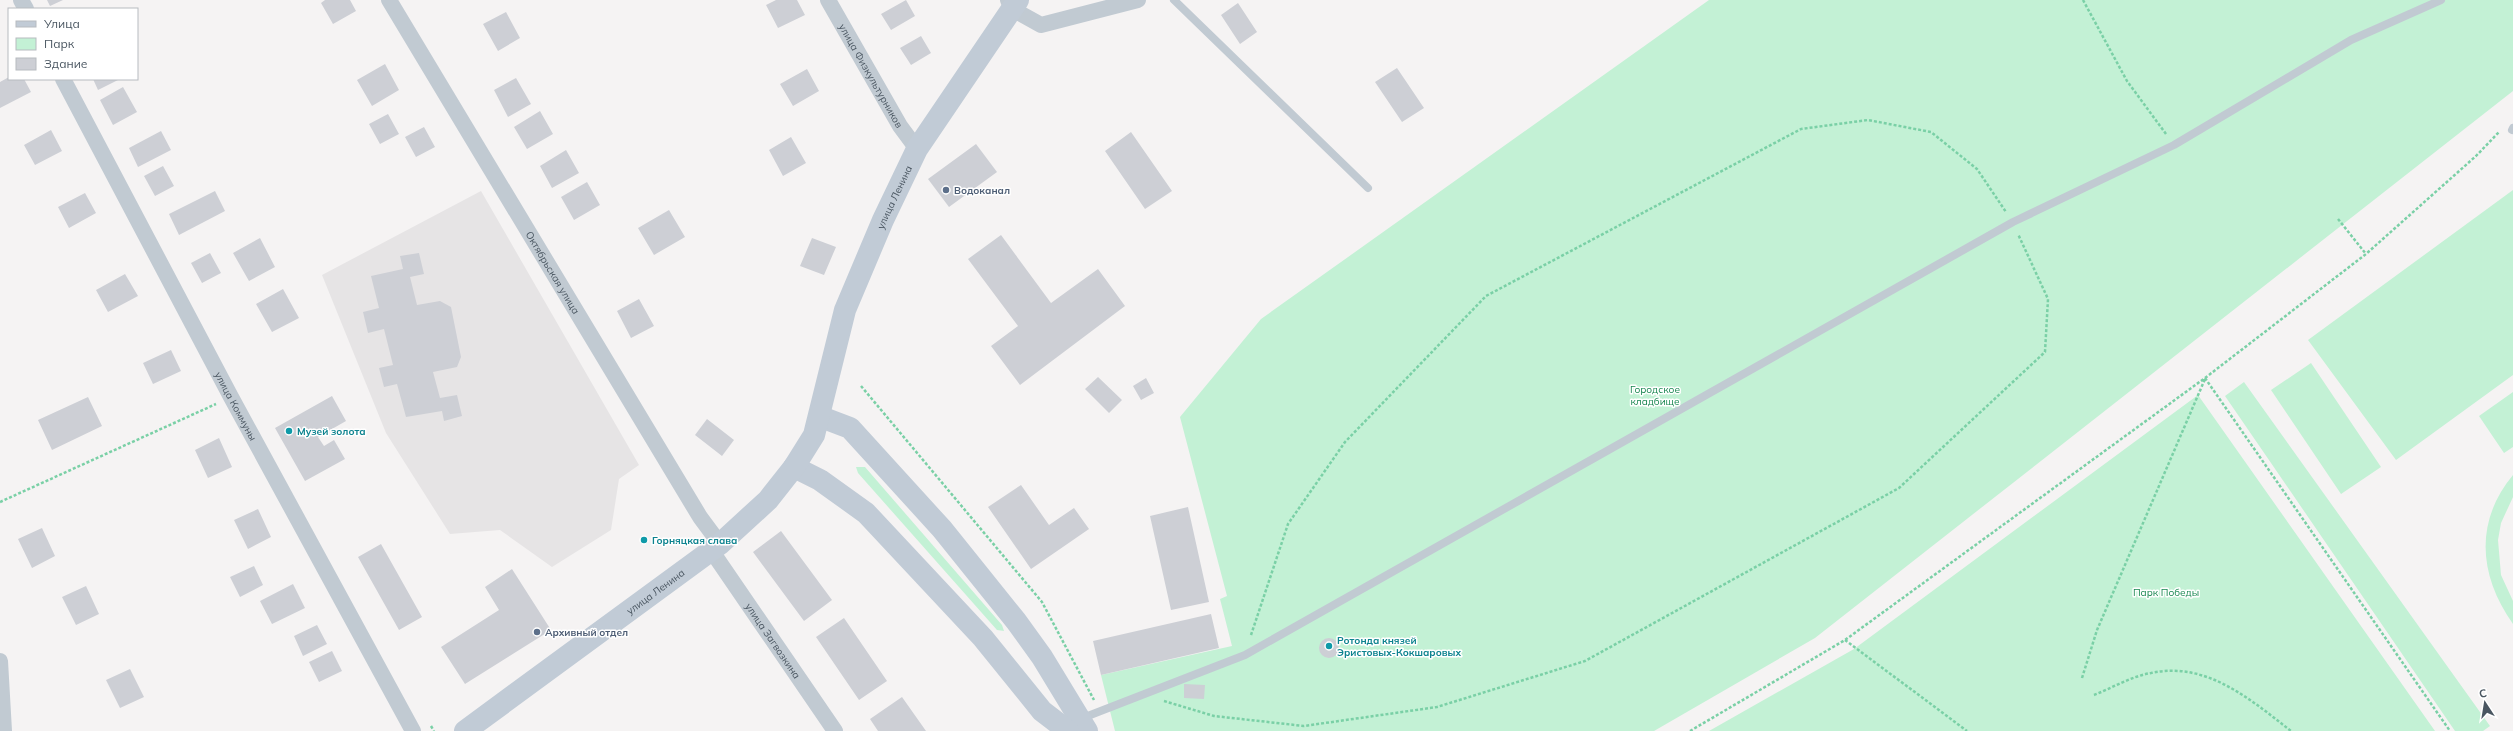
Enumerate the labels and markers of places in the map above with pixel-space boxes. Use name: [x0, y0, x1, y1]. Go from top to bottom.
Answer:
place label: Водоканал: [954, 184, 1010, 197]
marker: Водоканал: [941, 185, 951, 195]
place label: Музей золота: [297, 425, 366, 438]
marker: Музей золота: [284, 426, 294, 436]
place label: Горняцкая слава: [652, 534, 737, 547]
marker: Горняцкая слава: [639, 535, 649, 545]
place label: Архивный отдел: [545, 626, 628, 639]
marker: Архивный отдел: [532, 627, 542, 637]
place label: Ротонда князей Эристовых-Кокшаровых: [1337, 634, 1461, 659]
marker: Ротонда князей Эристовых-Кокшаровых: [1324, 641, 1334, 651]

